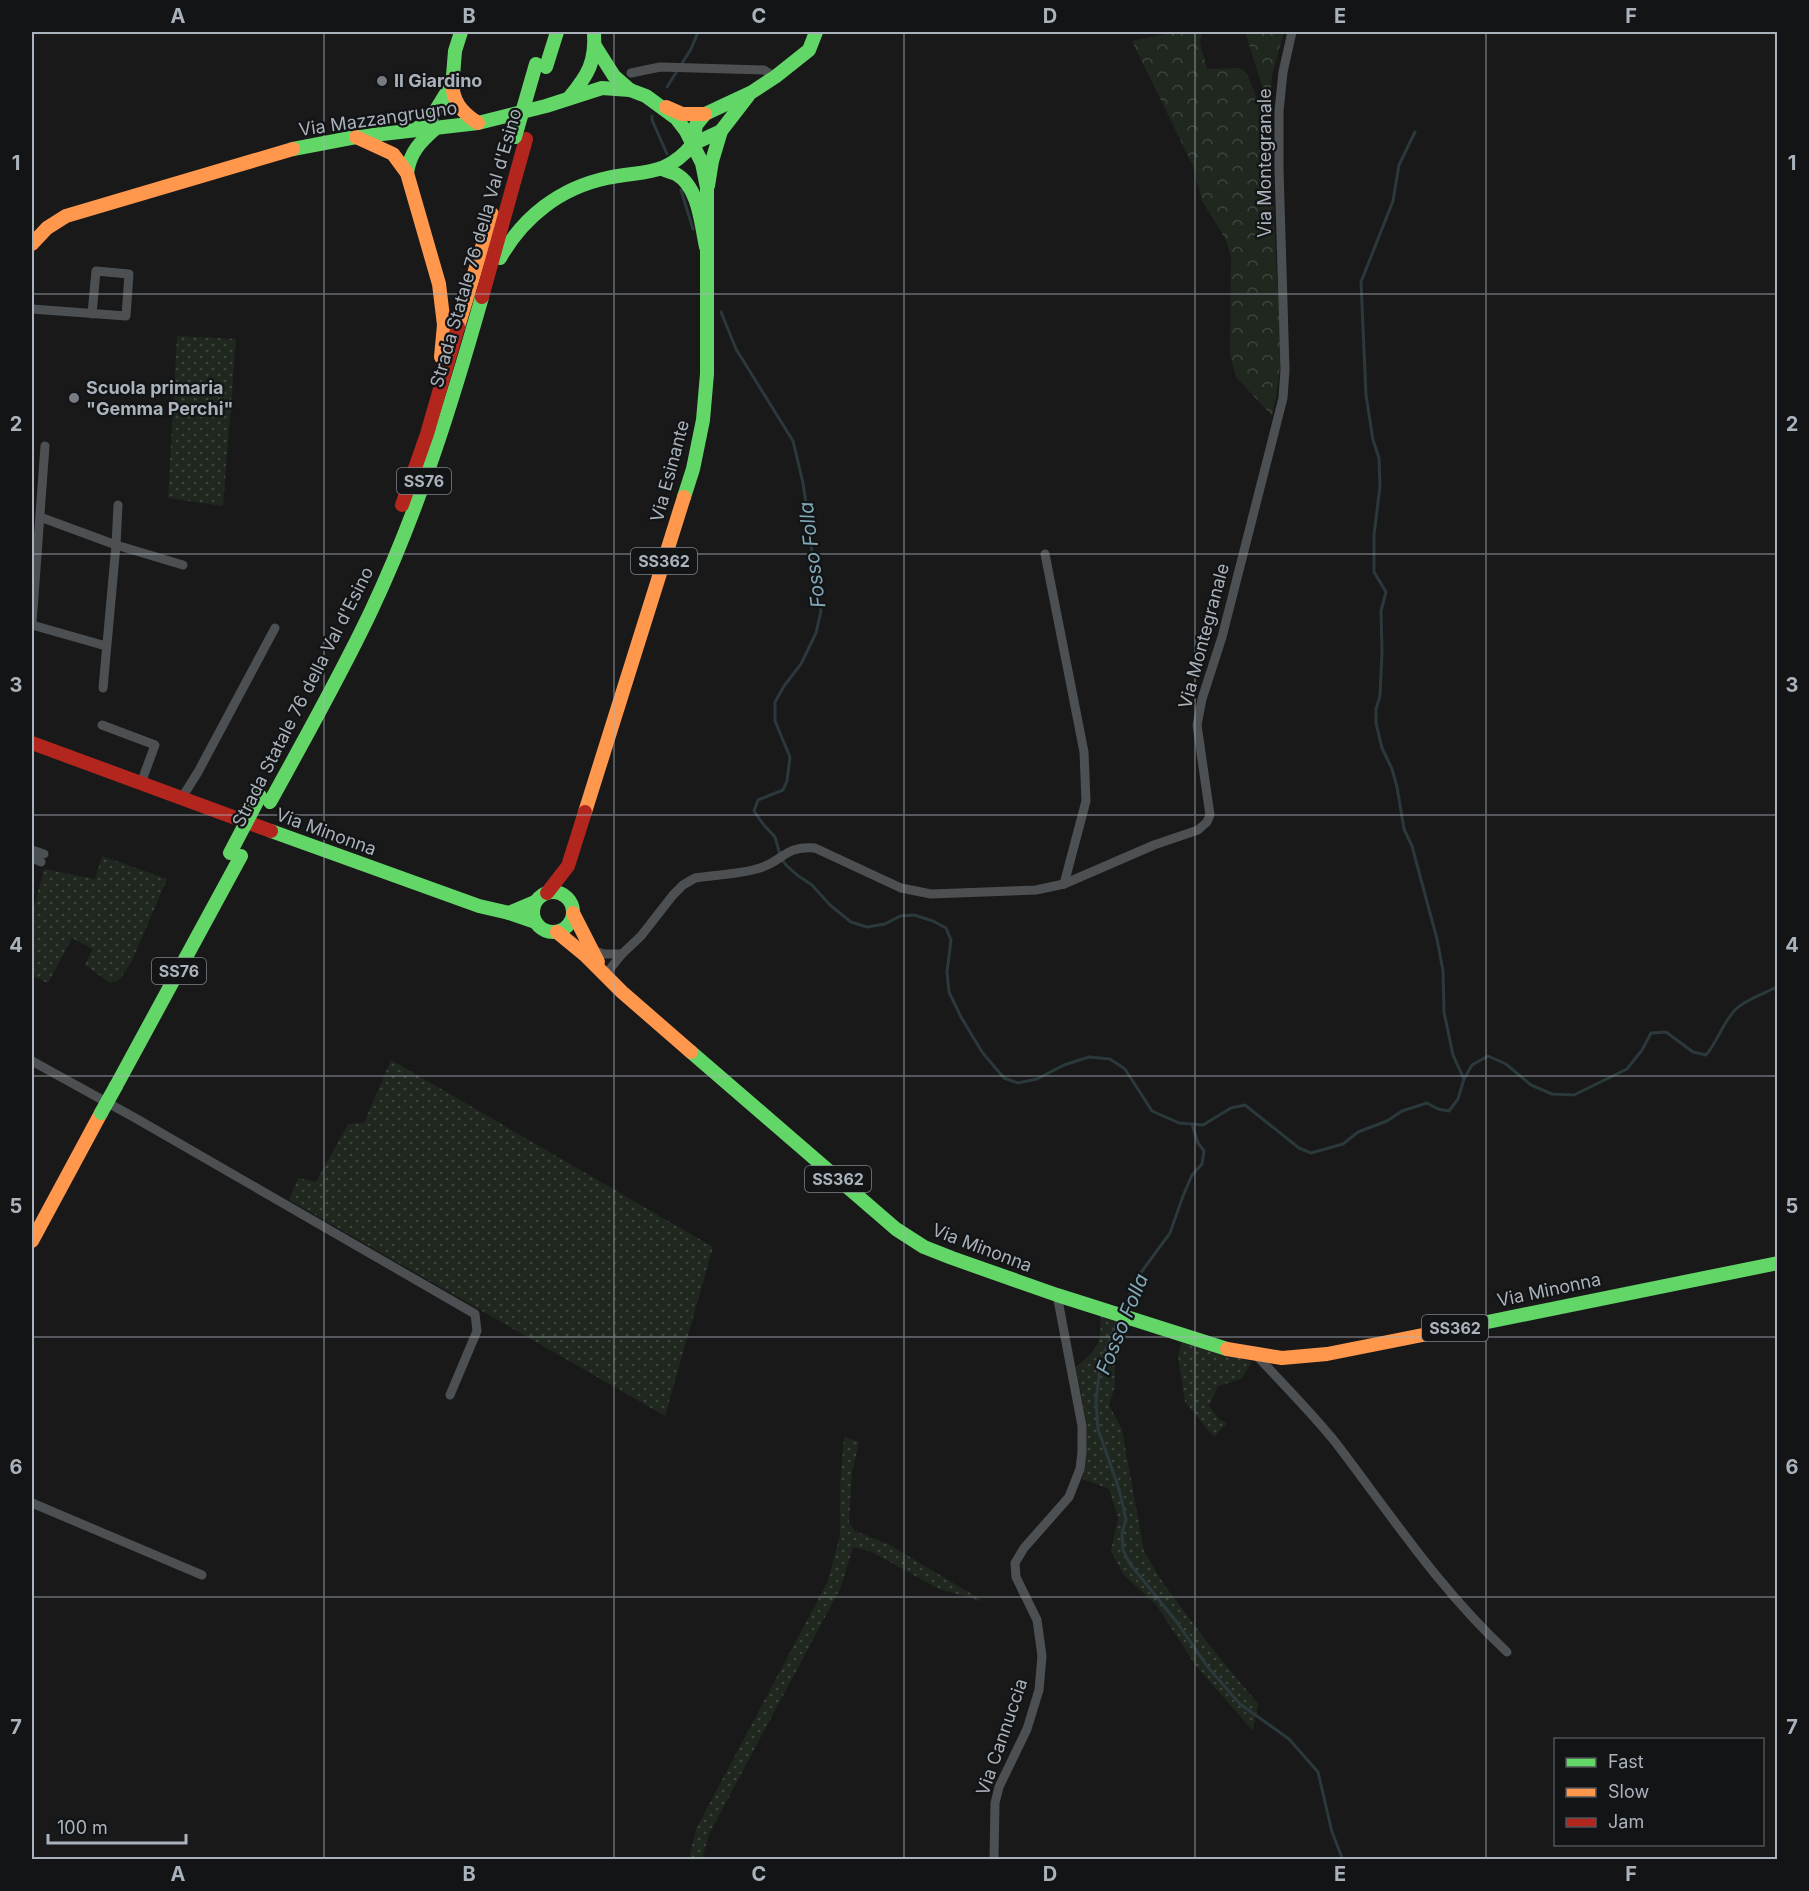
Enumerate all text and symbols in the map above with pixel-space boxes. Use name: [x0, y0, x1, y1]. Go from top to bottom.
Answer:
text: A: [171, 4, 186, 28]
text: B: [462, 4, 476, 28]
text: C: [752, 4, 766, 28]
text: D: [1043, 4, 1057, 28]
text: E: [1334, 4, 1346, 28]
text: F: [1625, 4, 1637, 28]
place label: Il Giardino: [394, 70, 482, 91]
marker: Il Giardino: [375, 74, 389, 88]
street label: Via Montegranale: [1254, 88, 1275, 238]
street label: Via Mazzangrugno: [297, 97, 459, 140]
street label: Strada Statale 76 della Val d'Esino: [426, 106, 525, 390]
text: 1: [12, 151, 20, 175]
text: 1: [1788, 151, 1796, 175]
place label: Scuola primaria "Gemma Perchi": [86, 377, 233, 419]
marker: Scuola primaria "Gemma Perchi": [67, 391, 81, 405]
text: 2: [10, 412, 22, 436]
text: 2: [1786, 412, 1798, 436]
street label: Via Esinante: [646, 418, 693, 524]
road number: SS76: [397, 468, 451, 494]
water label: Fosso Folla: [794, 501, 830, 609]
road number: SS362: [631, 548, 697, 574]
street label: Via Montegranale: [1174, 561, 1233, 711]
street label: Strada Statale 76 della Val d'Esino: [228, 563, 378, 830]
text: 3: [10, 673, 22, 697]
text: 3: [1786, 673, 1798, 697]
street label: Via Minonna: [273, 804, 379, 859]
text: 4: [9, 933, 23, 957]
text: 4: [1785, 933, 1799, 957]
road number: SS76: [152, 958, 206, 984]
road number: SS362: [805, 1166, 871, 1192]
text: 5: [10, 1194, 22, 1218]
text: 5: [1786, 1194, 1798, 1218]
street label: Via Minonna: [929, 1219, 1035, 1276]
street label: Via Minonna: [1495, 1268, 1603, 1311]
water label: Fosso Folla: [1091, 1270, 1153, 1378]
road number: SS362: [1422, 1315, 1488, 1341]
text: 6: [10, 1455, 23, 1479]
text: 6: [1786, 1455, 1799, 1479]
street label: Via Cannuccia: [972, 1676, 1031, 1798]
text: 7: [10, 1715, 22, 1739]
text: 7: [1786, 1715, 1798, 1739]
legend: [1554, 1738, 1764, 1846]
text: Fast: [1608, 1751, 1644, 1772]
text: Slow: [1608, 1781, 1649, 1802]
scale bar: [48, 1807, 186, 1845]
text: Jam: [1608, 1811, 1644, 1832]
text: 100 m: [57, 1817, 108, 1838]
text: A: [171, 1862, 186, 1886]
text: B: [462, 1862, 476, 1886]
text: C: [752, 1862, 766, 1886]
text: D: [1043, 1862, 1057, 1886]
text: E: [1334, 1862, 1346, 1886]
text: F: [1625, 1862, 1637, 1886]

